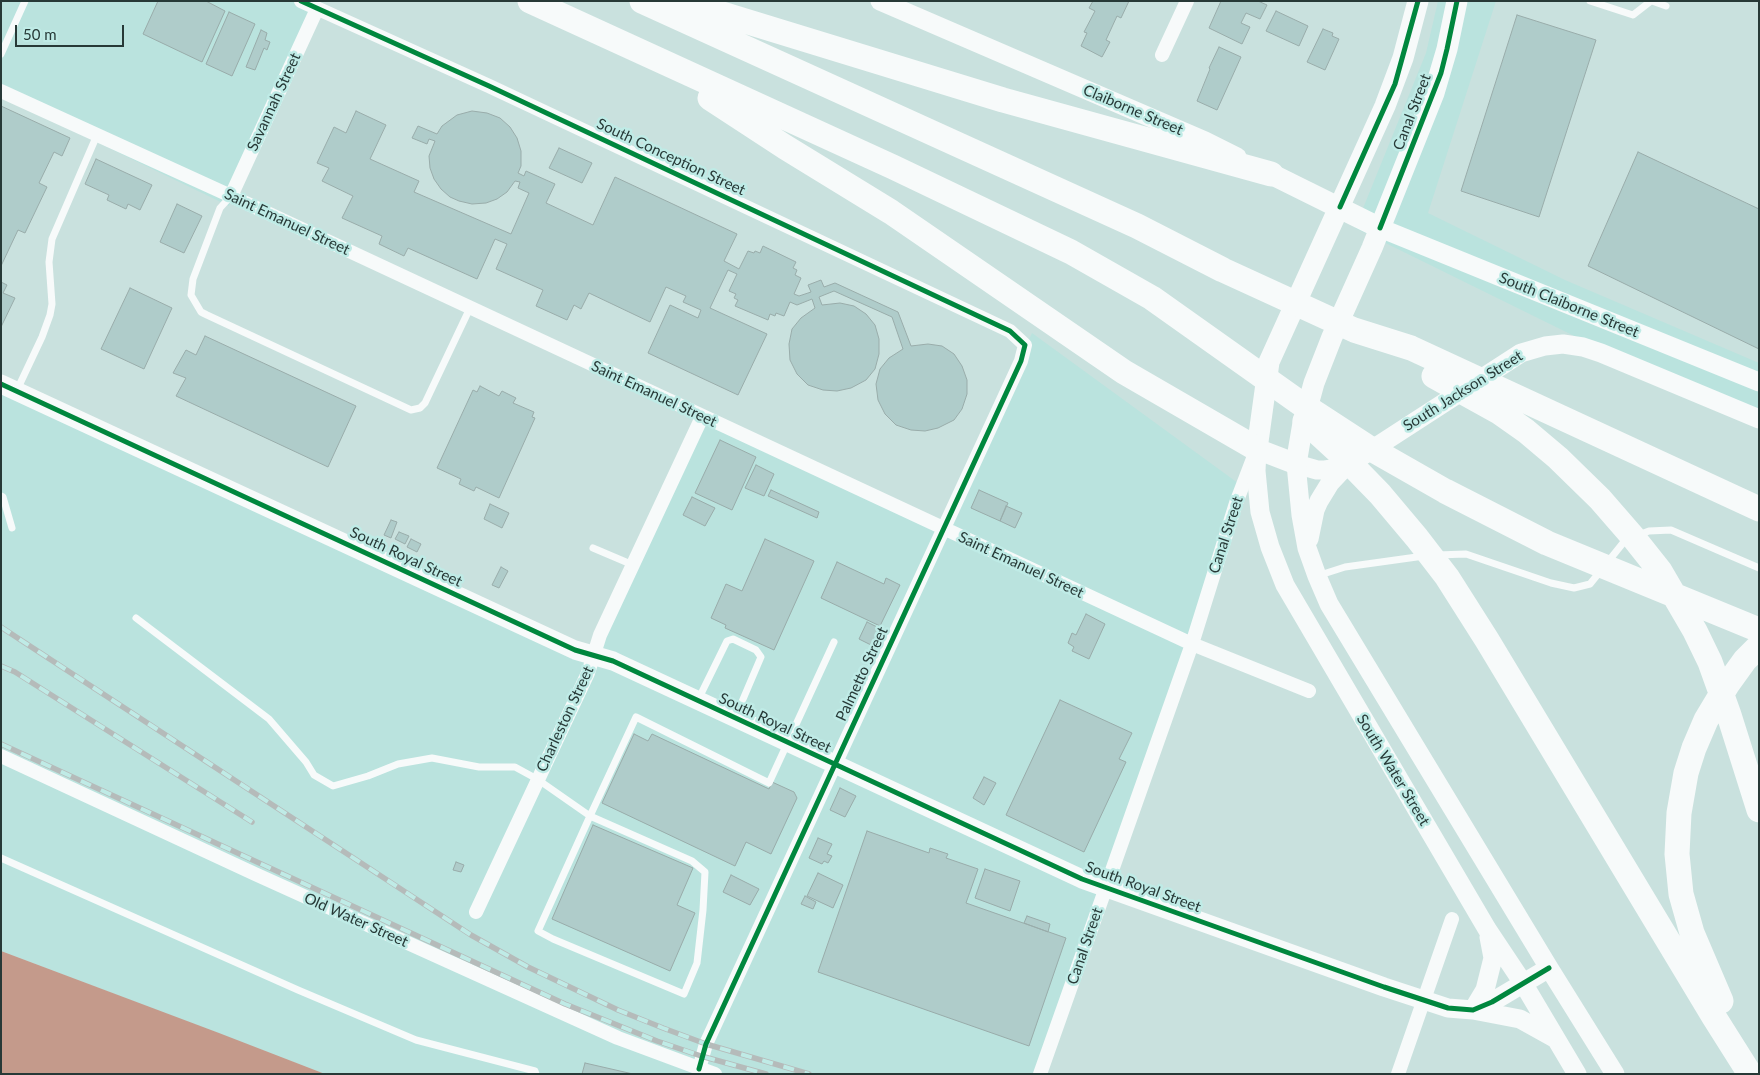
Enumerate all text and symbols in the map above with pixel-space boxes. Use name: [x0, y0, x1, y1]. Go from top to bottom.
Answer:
scale bar: [18, 15, 126, 47]
text: 50 m: [23, 25, 57, 43]
street label: Savannah Street: [243, 50, 305, 154]
street label: Canal Street: [1389, 71, 1435, 153]
street label: Claiborne Street: [1080, 81, 1186, 139]
street label: South Conception Street: [594, 115, 748, 199]
street label: Saint Emanuel Street: [221, 185, 353, 259]
street label: South Claiborne Street: [1496, 269, 1642, 341]
street label: South Jackson Street: [1400, 347, 1526, 435]
street label: Saint Emanuel Street: [588, 357, 720, 431]
street label: Canal Street: [1205, 494, 1247, 576]
street label: South Royal Street: [347, 523, 465, 591]
street label: Saint Emanuel Street: [955, 528, 1087, 602]
street label: Palmetto Street: [832, 624, 892, 724]
street label: Charleston Street: [533, 663, 597, 775]
street label: South Royal Street: [716, 689, 834, 757]
street label: South Water Street: [1353, 711, 1433, 829]
street label: South Royal Street: [1083, 858, 1203, 916]
street label: Old Water Street: [301, 889, 411, 951]
street label: Canal Street: [1063, 905, 1107, 987]

